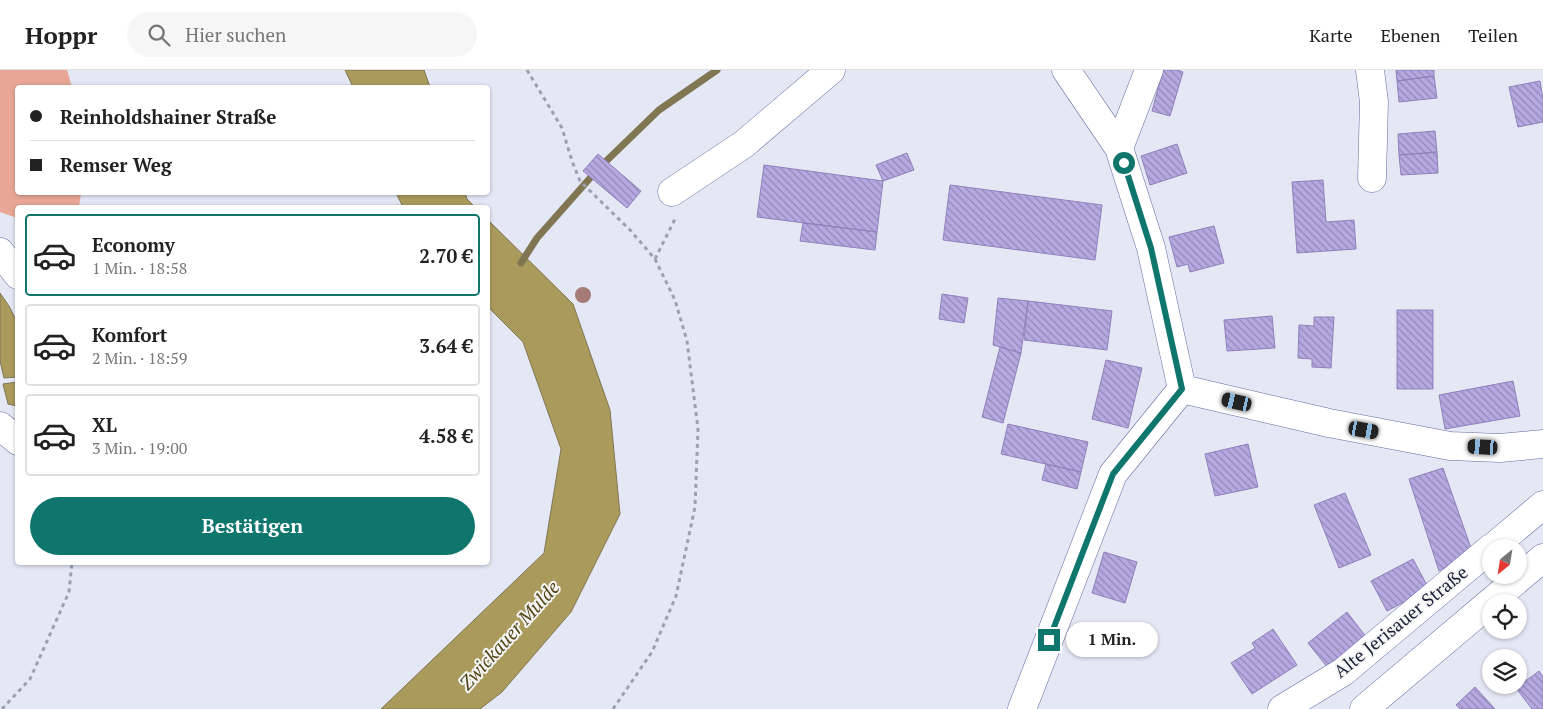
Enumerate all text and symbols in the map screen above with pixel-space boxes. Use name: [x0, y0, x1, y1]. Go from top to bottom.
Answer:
search box: [127, 12, 477, 57]
text: Hoppr: [25, 19, 97, 51]
icon: search: [145, 21, 173, 49]
text: Hier suchen: [185, 22, 286, 47]
text: Karte: [1309, 23, 1353, 47]
text: Ebenen: [1381, 23, 1440, 47]
text: Teilen: [1468, 23, 1518, 47]
text: Reinholdshainer Straße: [60, 104, 277, 129]
text: Remser Weg: [60, 152, 172, 177]
route start: [1113, 152, 1135, 174]
text: Economy: [92, 232, 175, 257]
icon: car: [32, 233, 77, 278]
text: 2.70 €: [419, 243, 473, 268]
text: 1 Min. · 18:58: [92, 257, 187, 279]
text: Komfort: [92, 322, 167, 347]
icon: car: [32, 323, 77, 368]
text: 3.64 €: [419, 333, 473, 358]
text: 2 Min. · 18:59: [92, 347, 187, 369]
car: [1220, 391, 1253, 413]
text: XL: [92, 412, 117, 437]
icon: car: [32, 413, 77, 458]
car: [1347, 420, 1380, 440]
text: 4.58 €: [419, 423, 473, 448]
text: 3 Min. · 19:00: [92, 437, 187, 459]
car: [1467, 439, 1498, 455]
button: Bestätigen: [30, 497, 475, 555]
north arrow: [1482, 539, 1528, 584]
map controls: [1482, 539, 1527, 694]
street label: Alte Jerisauer Straße: [1328, 560, 1472, 683]
water label: Zwickauer Mulde: [453, 575, 564, 694]
button: locate: [1482, 594, 1527, 639]
callout: 1 Min.: [1066, 622, 1159, 658]
text: 1 Min.: [1088, 628, 1136, 650]
route end: [1038, 629, 1060, 651]
button: layers: [1482, 649, 1527, 694]

